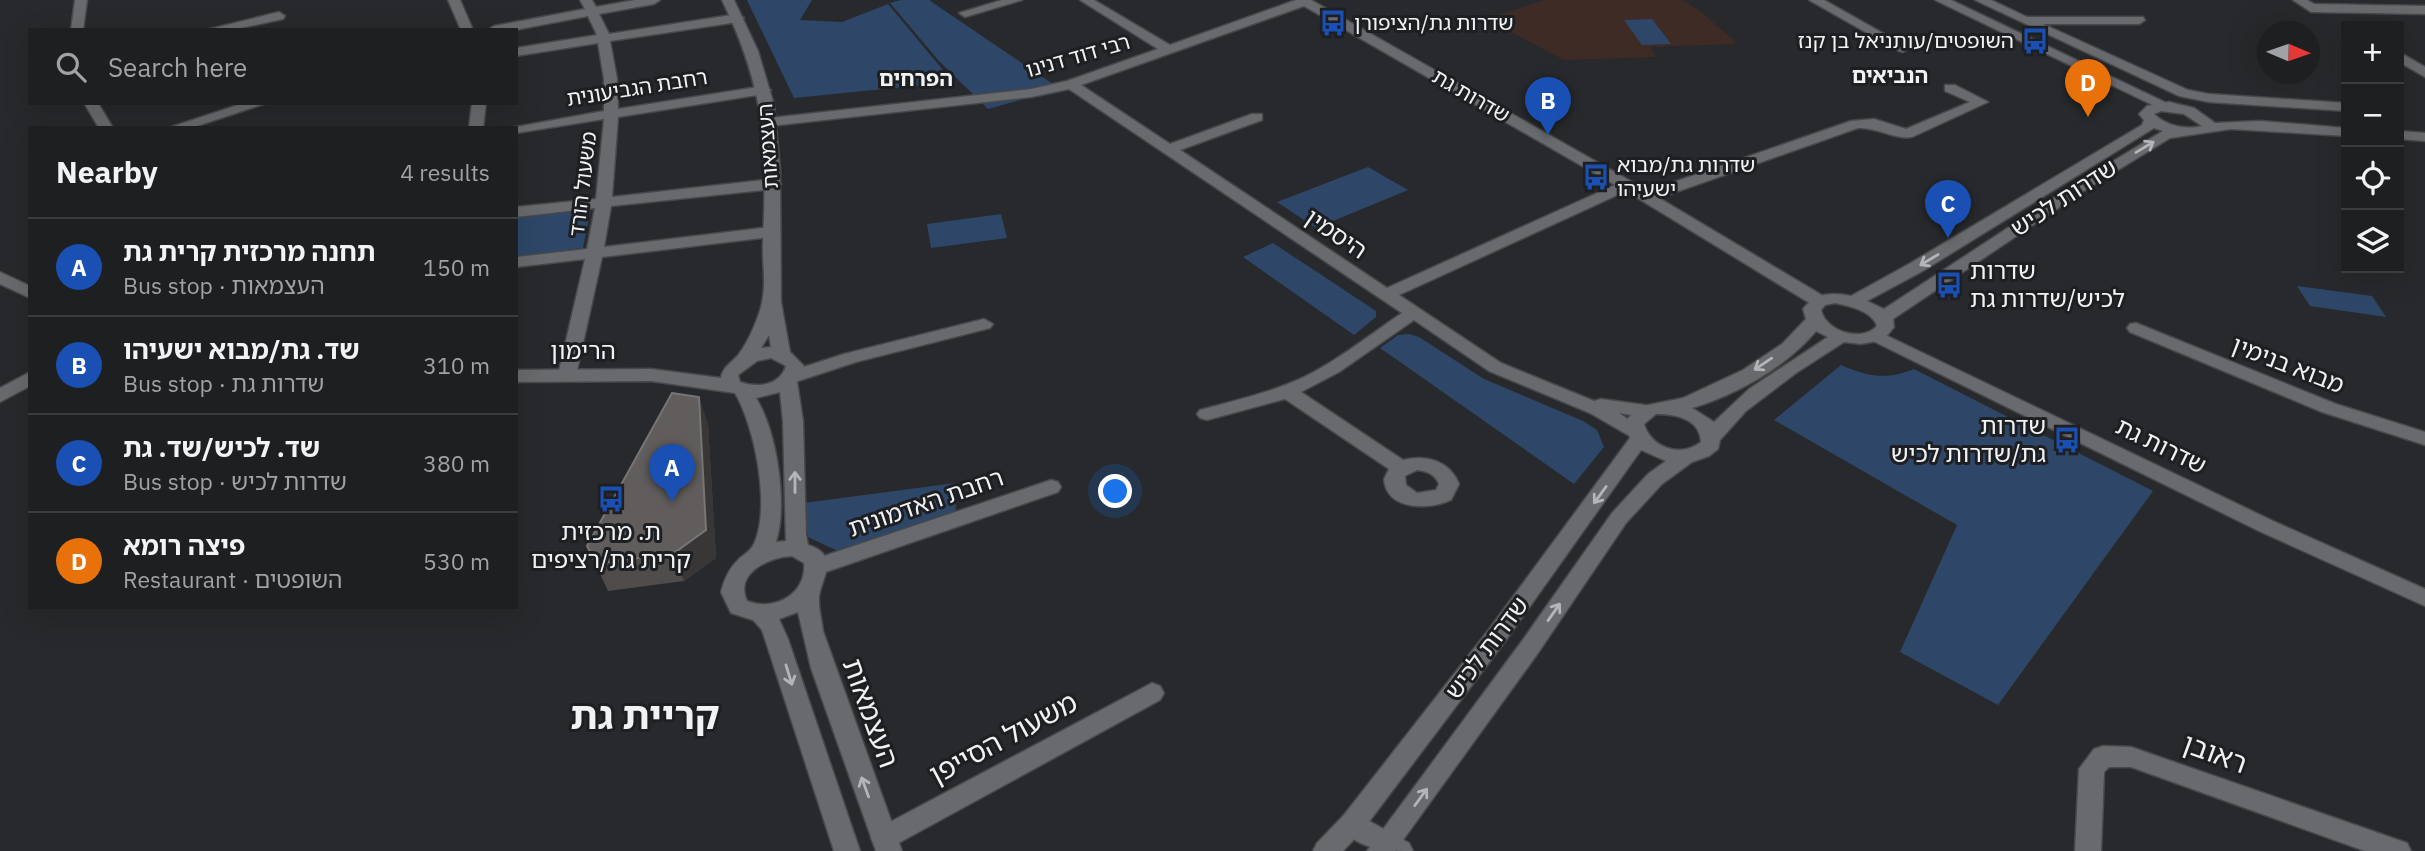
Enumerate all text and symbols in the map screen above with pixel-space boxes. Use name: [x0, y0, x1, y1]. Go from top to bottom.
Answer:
bus stop icon: שדרות גת/הציפורן: [1318, 8, 1348, 38]
place label: שדרות גת/הציפורן: [1354, 8, 1514, 36]
north arrow: [2257, 21, 2320, 84]
map controls: [2341, 21, 2404, 273]
button: +: [2341, 21, 2404, 84]
place label: השופטים/עותניאל בן קנז: [1798, 26, 2014, 54]
bus stop icon: השופטים/עותניאל בן קנז: [2020, 26, 2050, 56]
street label: רבי דוד דנינו: [1022, 27, 1133, 83]
search box: [28, 28, 518, 105]
icon: search: [52, 48, 90, 86]
text: Search here: [108, 50, 247, 84]
pin: D: [2065, 59, 2111, 117]
district label: הנביאים: [1852, 61, 1928, 89]
street label: רחבת הגביעונית: [564, 62, 709, 112]
street label: שדרות גת: [1428, 62, 1515, 128]
district label: הפרחים: [879, 64, 953, 92]
pin: B: [1525, 77, 1571, 135]
button: −: [2341, 84, 2404, 147]
street label: העצמאות: [750, 103, 784, 190]
street label: משעול הורד: [562, 130, 602, 238]
one-way arrow: [2135, 140, 2155, 154]
button: locate: [2341, 147, 2404, 210]
place label: שדרות גת/מבוא ישעיהו: [1617, 150, 1755, 202]
street label: שדרות לכיש: [2004, 151, 2123, 243]
text: Nearby: [56, 152, 158, 191]
text: 4 results: [400, 157, 490, 187]
bus stop icon: שדרות גת/מבוא ישעיהו: [1581, 162, 1611, 192]
pin: C: [1925, 180, 1971, 238]
street label: היסמין: [1299, 201, 1374, 266]
button: layers: [2341, 210, 2404, 273]
text: תחנה מרכזית קרית גת: [123, 234, 376, 268]
text: A: [71, 252, 87, 282]
text: 150 m: [423, 252, 490, 282]
one-way arrow: [1919, 253, 1939, 267]
place label: שדרות לכיש/שדרות גת: [1970, 254, 2125, 314]
text: Bus stop · העצמאות: [123, 270, 325, 300]
bus stop icon: שדרות לכיש/שדרות גת: [1934, 270, 1964, 300]
street label: מבוא בנימין: [2228, 328, 2349, 400]
text: שד. גת/מבוא ישעיהו: [123, 332, 360, 366]
street label: הרימון: [550, 334, 616, 366]
text: B: [71, 350, 87, 380]
text: 310 m: [423, 350, 490, 380]
one-way arrow: [1754, 357, 1773, 371]
text: Bus stop · שדרות גת: [123, 368, 324, 398]
place label: שדרות גת/שדרות לכיש: [1891, 409, 2046, 469]
street label: שדרות גת: [2111, 409, 2212, 481]
bus stop icon: שדרות גת/שדרות לכיש: [2052, 425, 2082, 455]
text: שד. לכיש/שד. גת: [123, 430, 320, 464]
pin: A: [649, 444, 695, 502]
text: C: [72, 448, 86, 478]
text: 380 m: [423, 448, 490, 478]
street label: רחבת האדמונית: [844, 461, 1008, 544]
text: Bus stop · שדרות לכיש: [123, 466, 347, 496]
one-way arrow: [788, 470, 801, 493]
your location: [1098, 474, 1132, 508]
bus stop icon: ת. מרכזית קרית גת/רציפים: [596, 484, 626, 514]
one-way arrow: [1593, 485, 1608, 504]
place label: ת. מרכזית קרית גת/רציפים: [531, 515, 691, 575]
text: פיצה רומא: [123, 528, 245, 562]
text: D: [71, 546, 87, 576]
text: 530 m: [423, 546, 490, 576]
text: Restaurant · השופטים: [123, 564, 343, 594]
street label: שדרות לכיש: [1437, 590, 1535, 705]
one-way arrow: [1547, 603, 1561, 622]
street label: העצמאות: [835, 653, 908, 772]
one-way arrow: [783, 664, 796, 686]
street label: משעול הסייפן: [922, 683, 1083, 792]
district label: קריית גת: [570, 690, 720, 739]
street label: ראובן: [2178, 724, 2252, 781]
one-way arrow: [858, 776, 871, 798]
one-way arrow: [1414, 788, 1428, 807]

